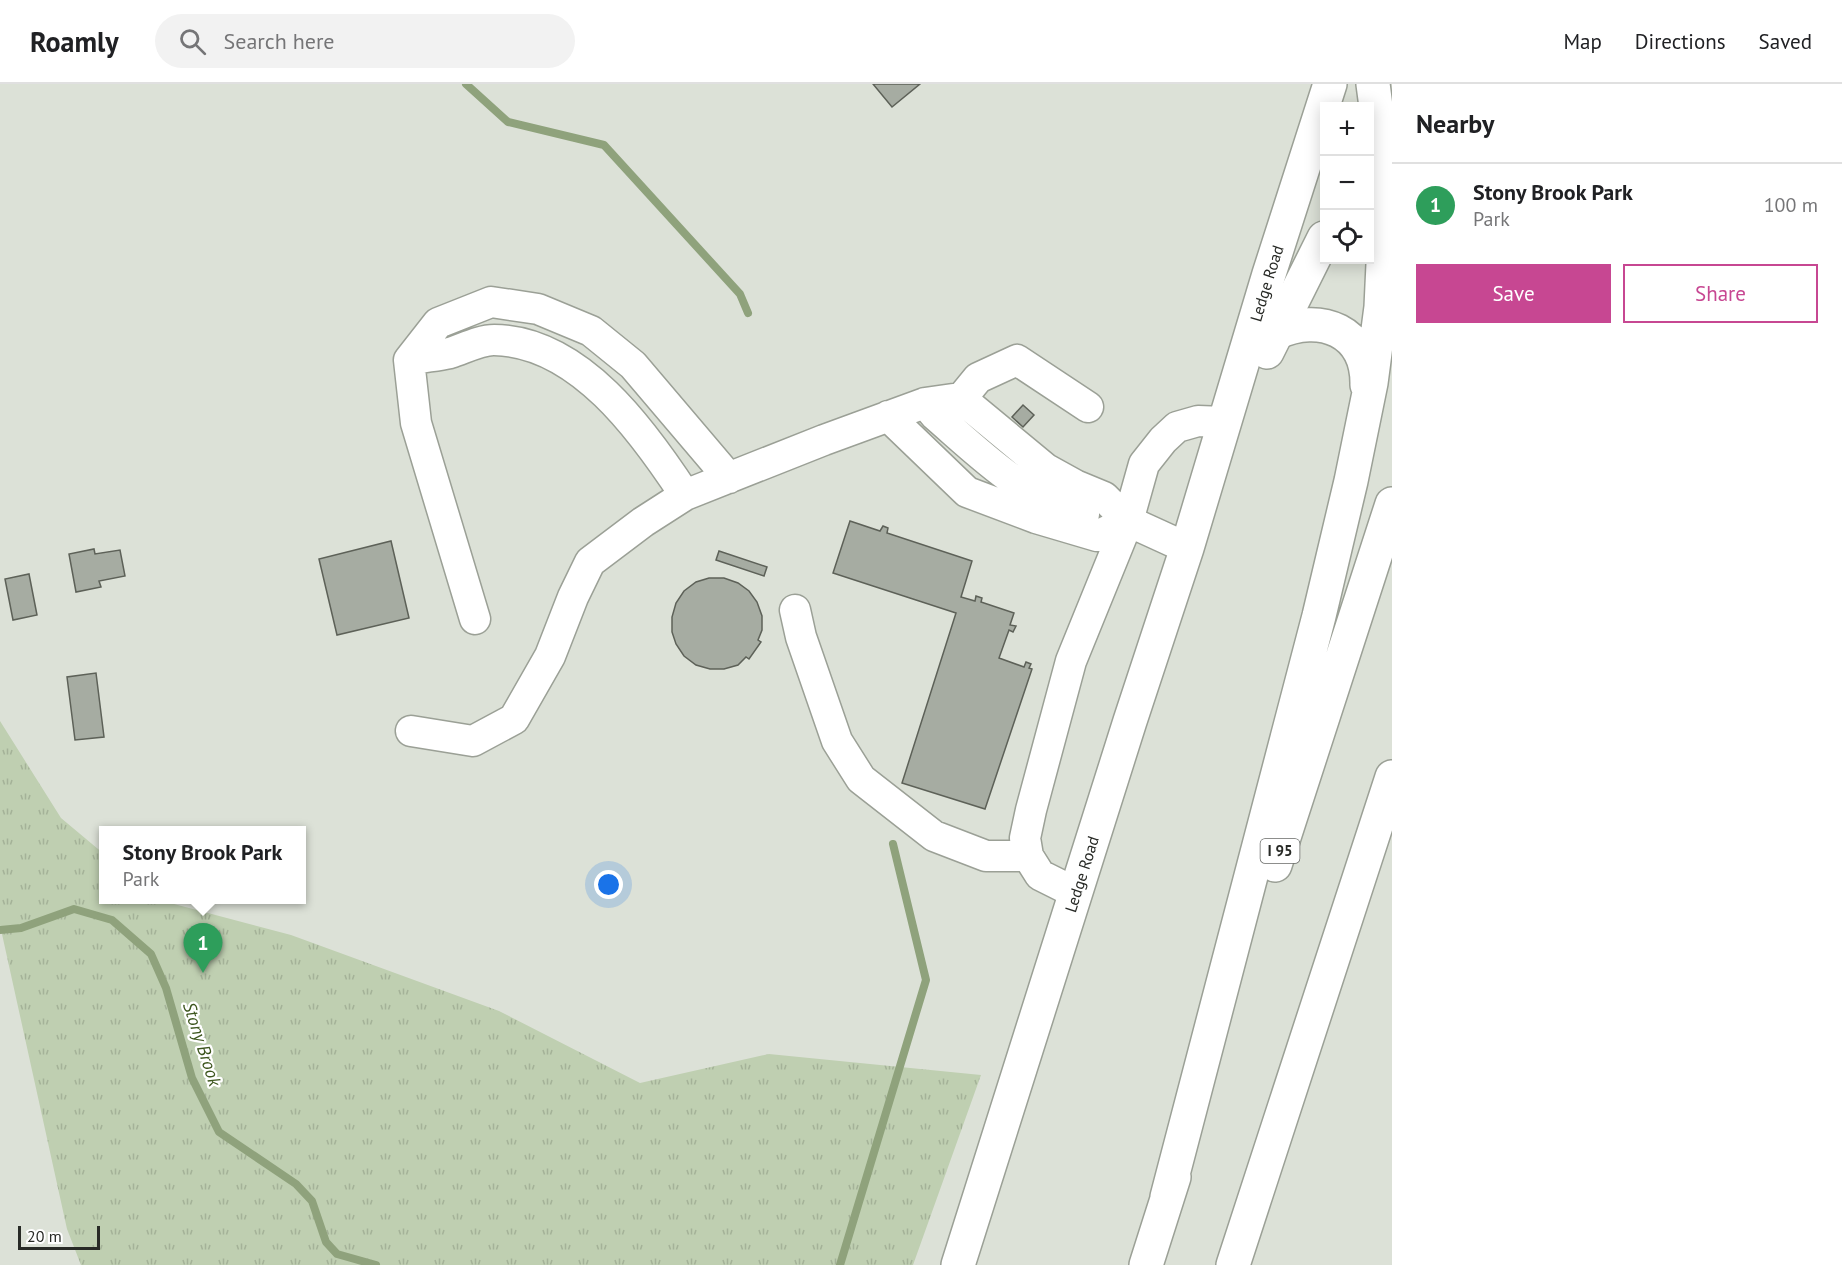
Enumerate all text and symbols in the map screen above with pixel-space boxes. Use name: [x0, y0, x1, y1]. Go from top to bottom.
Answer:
search box: [155, 14, 575, 68]
text: Roamly: [30, 23, 119, 60]
icon: search: [176, 25, 209, 58]
text: Search here: [224, 27, 335, 55]
text: Map: [1563, 28, 1602, 55]
text: Directions: [1635, 28, 1726, 55]
text: Saved: [1759, 28, 1812, 55]
map controls: [1320, 102, 1374, 264]
button: +: [1320, 102, 1374, 156]
text: Nearby: [1416, 107, 1494, 140]
button: −: [1320, 156, 1374, 210]
text: Stony Brook Park: [1473, 178, 1633, 206]
text: 1: [1430, 192, 1441, 218]
text: 100 m: [1764, 192, 1818, 218]
text: Park: [1473, 206, 1510, 232]
button: locate: [1320, 210, 1374, 264]
street label: Ledge Road: [1245, 243, 1288, 324]
button: Save: [1416, 264, 1611, 323]
button: Share: [1623, 264, 1818, 323]
popup: [99, 826, 306, 904]
street label: Ledge Road: [1060, 833, 1103, 915]
text: Stony Brook Park: [123, 838, 282, 866]
road number: I 95: [1260, 839, 1300, 863]
text: Park: [123, 866, 159, 892]
your location: [594, 870, 623, 899]
pin: 1: [184, 924, 222, 973]
water label: Stony Brook: [178, 999, 227, 1090]
scale bar: [18, 1223, 100, 1250]
text: 20 m: [27, 1226, 62, 1246]

